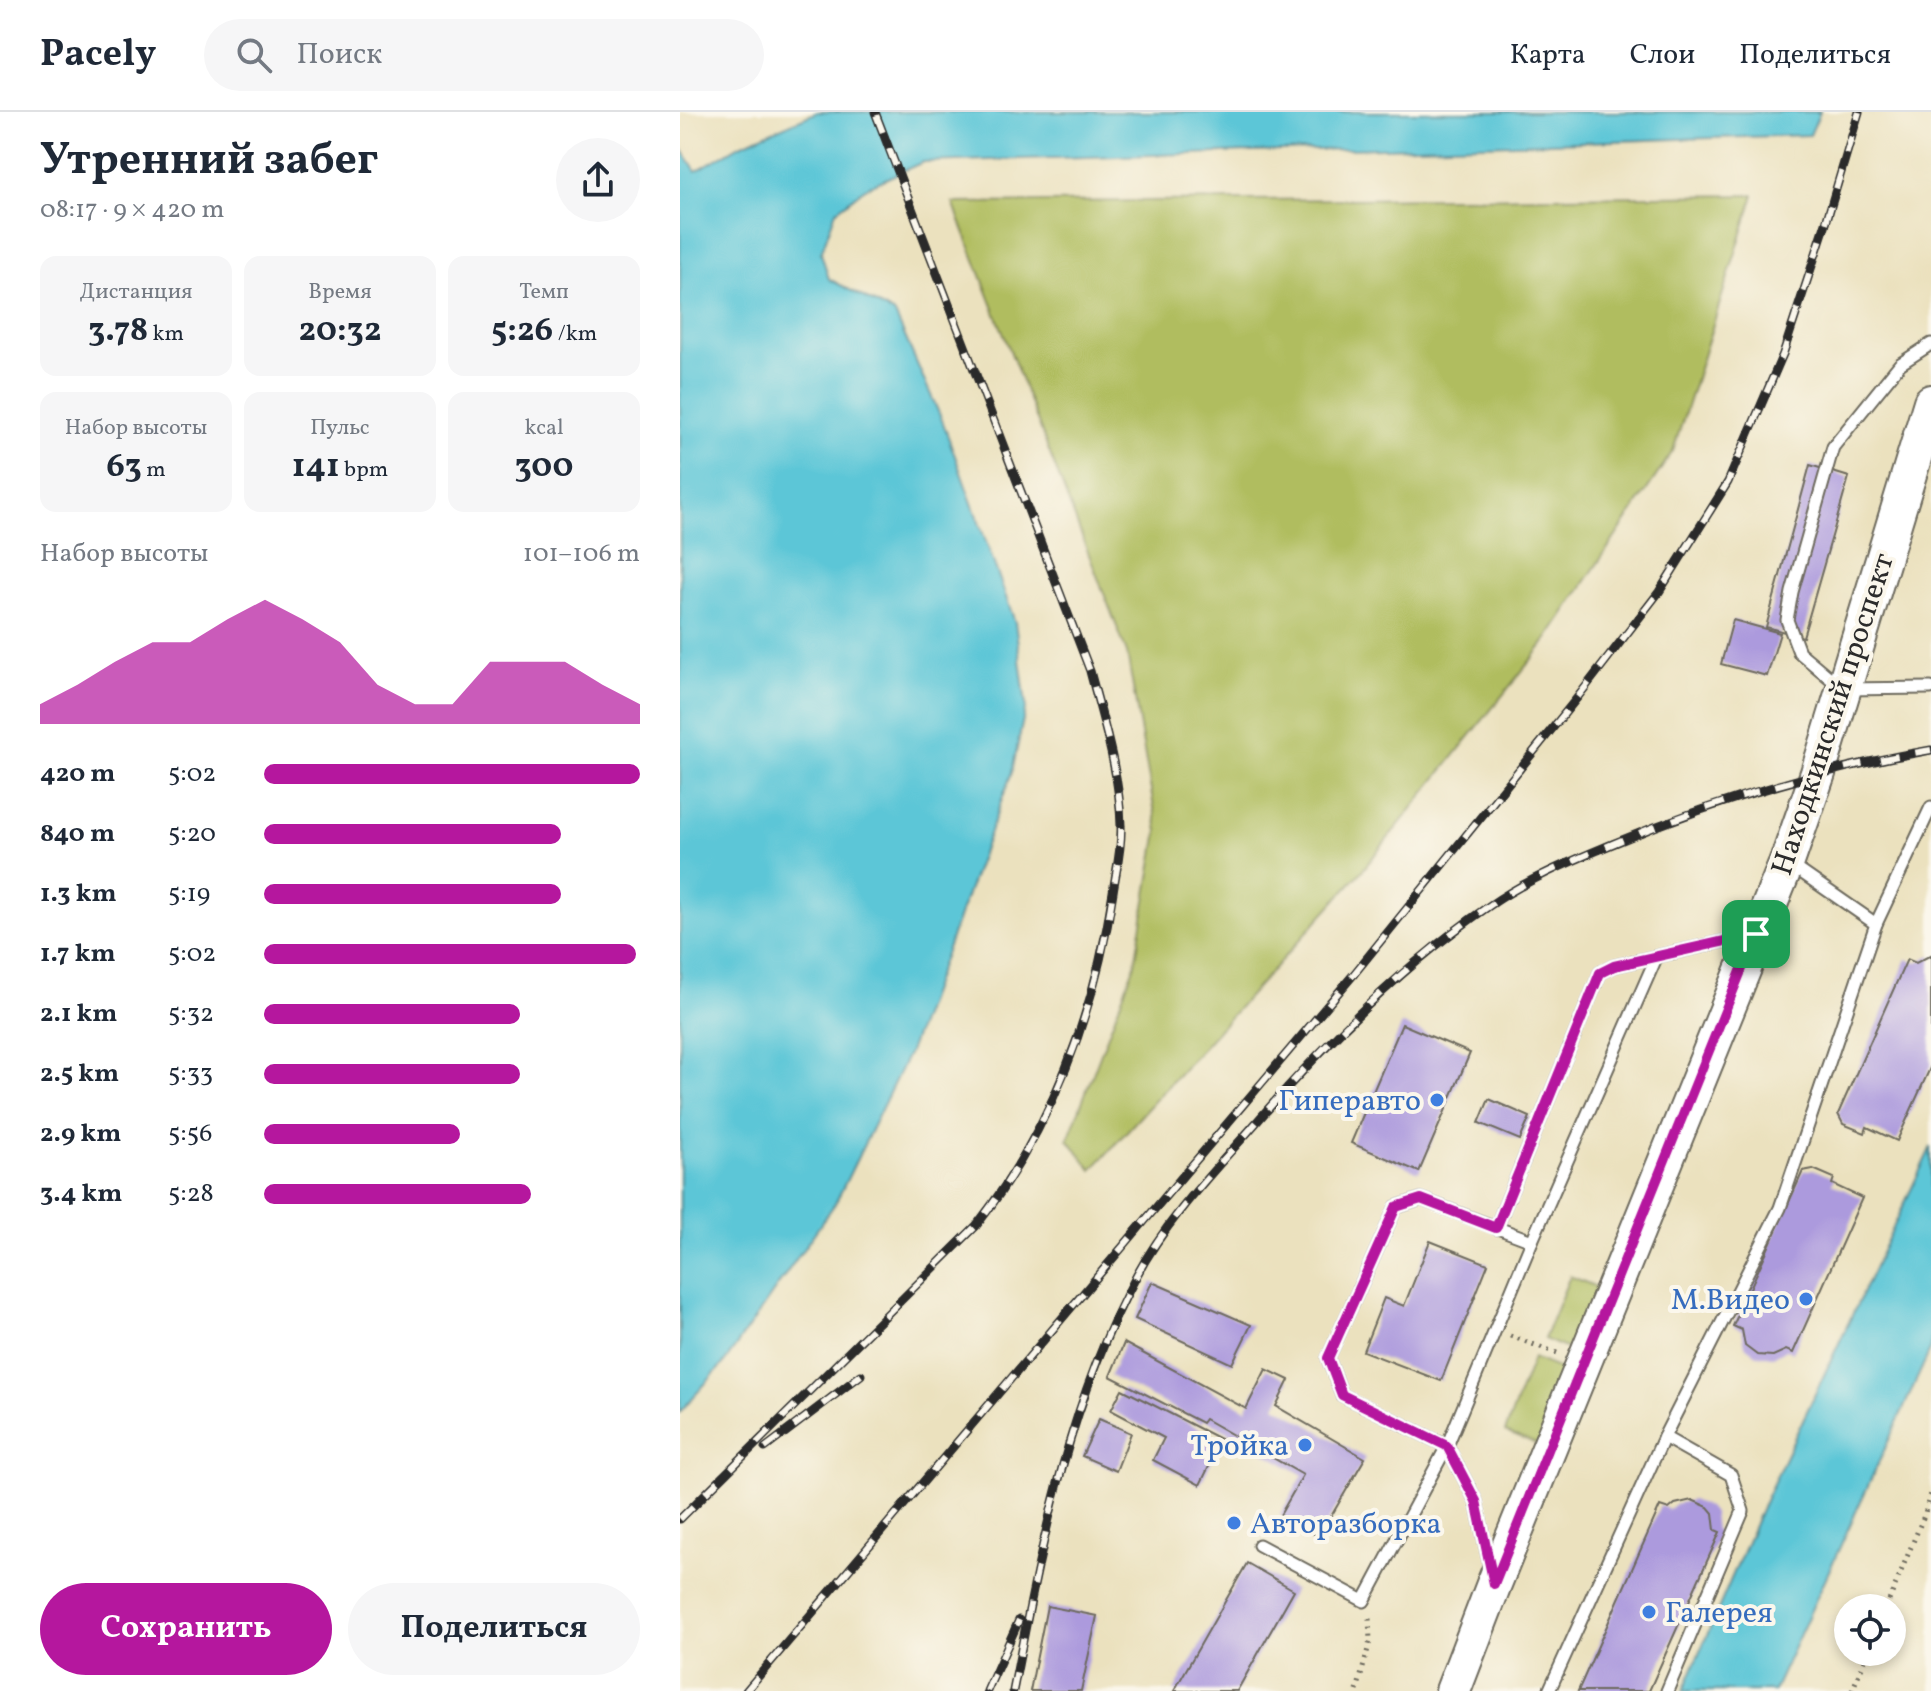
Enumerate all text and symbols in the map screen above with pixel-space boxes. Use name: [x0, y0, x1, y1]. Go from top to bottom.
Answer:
search box: [204, 19, 764, 91]
text: Pacely: [40, 29, 156, 82]
icon: search: [232, 33, 276, 77]
text: Поиск: [296, 34, 382, 76]
text: Карта: [1510, 36, 1586, 75]
text: Слои: [1630, 36, 1695, 75]
text: Поделиться: [1739, 36, 1891, 75]
text: Утренний забег: [40, 131, 378, 192]
button: share: [556, 138, 640, 222]
text: 08:17 · 9 × 420 m: [40, 192, 224, 228]
text: Дистанция: [79, 277, 193, 308]
text: Время: [308, 277, 372, 308]
text: Темп: [519, 277, 569, 308]
text: 3.78: [88, 308, 148, 355]
text: 20:32: [298, 308, 382, 355]
text: 5:26: [491, 308, 553, 355]
text: km: [148, 319, 184, 350]
text: /km: [553, 319, 597, 350]
text: Набор высоты: [65, 413, 207, 444]
text: Пульс: [310, 413, 370, 444]
text: kcal: [524, 413, 564, 444]
text: 63: [106, 444, 142, 491]
text: 141: [292, 444, 340, 491]
text: 300: [514, 444, 574, 491]
text: m: [142, 455, 166, 486]
text: bpm: [340, 455, 388, 486]
text: Набор высоты: [40, 536, 208, 572]
text: 101–106 m: [523, 536, 640, 572]
street label: Находкинский проспект: [1762, 548, 1906, 881]
text: 420 m: [40, 756, 116, 792]
text: 5:02: [168, 756, 216, 792]
text: 840 m: [40, 816, 115, 852]
text: 5:20: [168, 816, 216, 852]
text: 1.3 km: [40, 876, 117, 912]
text: 5:19: [168, 876, 210, 912]
pin: [1722, 900, 1790, 968]
icon: arrive: [1734, 912, 1778, 956]
text: 1.7 km: [40, 936, 116, 972]
text: 5:02: [168, 936, 216, 972]
text: 2.1 km: [40, 996, 117, 1032]
text: 5:32: [168, 996, 214, 1032]
text: 2.5 km: [40, 1056, 119, 1092]
text: 5:33: [168, 1056, 213, 1092]
place label: Гиперавто: [1278, 1081, 1421, 1123]
marker: Гиперавто: [1428, 1091, 1446, 1109]
text: 2.9 km: [40, 1116, 121, 1152]
text: 5:56: [168, 1116, 212, 1152]
text: 3.4 km: [40, 1176, 123, 1212]
text: 5:28: [168, 1176, 214, 1212]
place label: М.Видео: [1671, 1280, 1790, 1322]
marker: М.Видео: [1797, 1290, 1815, 1308]
place label: Тройка: [1190, 1426, 1289, 1468]
marker: Тройка: [1296, 1436, 1314, 1454]
place label: Авторазборка: [1250, 1504, 1441, 1546]
marker: Авторазборка: [1225, 1514, 1243, 1532]
button: Сохранить: [40, 1583, 332, 1675]
button: Поделиться: [348, 1583, 640, 1675]
place label: Галерея: [1665, 1593, 1773, 1635]
map controls: [1834, 1594, 1906, 1666]
button: locate: [1834, 1594, 1906, 1666]
marker: Галерея: [1640, 1603, 1658, 1621]

